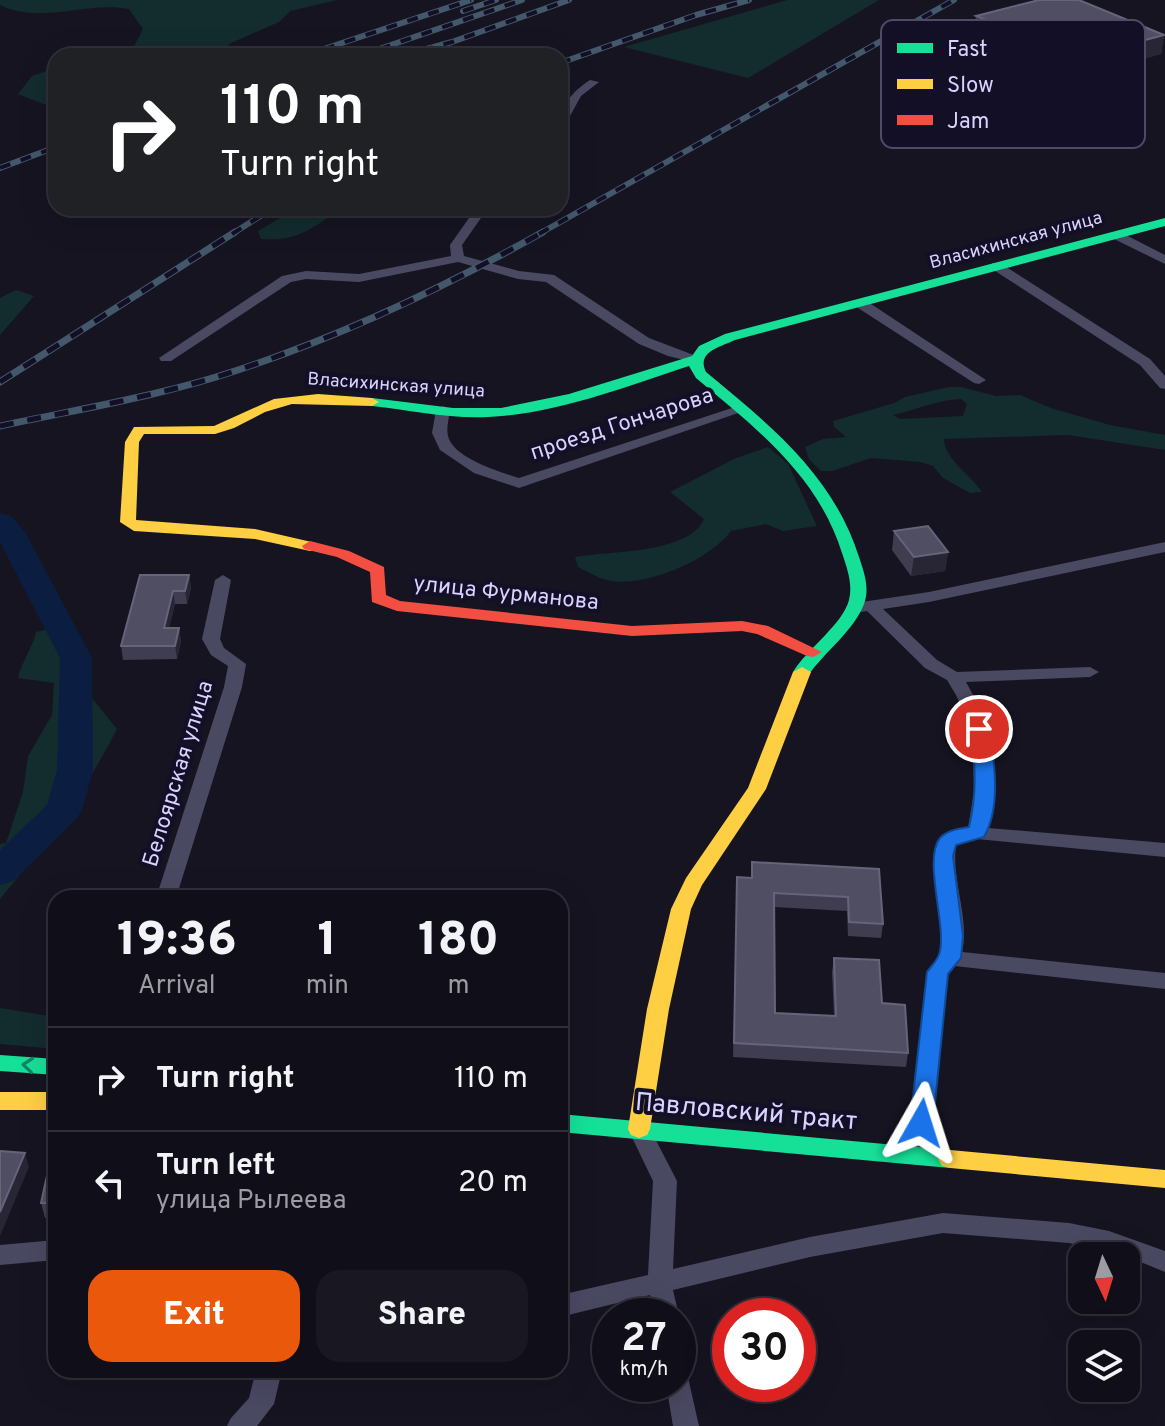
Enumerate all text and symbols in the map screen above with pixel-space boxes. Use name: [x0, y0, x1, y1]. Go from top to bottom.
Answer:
legend: [881, 20, 1145, 148]
text: Fast: [947, 37, 988, 64]
text: Slow: [947, 73, 994, 100]
text: 110 m: [220, 74, 365, 144]
icon: right: [88, 80, 192, 184]
text: Jam: [947, 109, 990, 136]
text: Turn right: [220, 143, 379, 189]
street label: Власихинская улица: [927, 207, 1105, 275]
street label: Власихинская улица: [306, 368, 486, 404]
street label: проезд Гончарова: [527, 383, 717, 467]
street label: улица Фурманова: [412, 571, 600, 617]
street label: Белоярская улица: [138, 678, 220, 870]
pin: [945, 695, 1013, 763]
icon: arrive: [957, 707, 1001, 751]
text: 19:36: [117, 912, 237, 972]
text: 1: [318, 912, 337, 972]
text: 180: [418, 912, 499, 972]
text: Arrival: [138, 970, 216, 1003]
text: min: [306, 970, 349, 1003]
text: m: [447, 970, 470, 1003]
one-way arrow: [21, 1057, 34, 1074]
icon: right: [88, 1057, 132, 1101]
text: Turn right: [156, 1061, 294, 1098]
text: 110 m: [454, 1061, 528, 1098]
position arrow: [879, 1081, 963, 1165]
street label: Павловский тракт: [634, 1087, 858, 1139]
text: Turn left: [156, 1148, 276, 1185]
icon: left: [88, 1161, 132, 1205]
text: 20 m: [458, 1165, 528, 1202]
text: улица Рылеева: [156, 1185, 346, 1218]
north arrow: [1068, 1242, 1140, 1314]
map controls: [1068, 1242, 1140, 1402]
button: Exit: [88, 1270, 300, 1362]
button: Share: [316, 1270, 528, 1362]
speed limit sign: 30: [712, 1298, 816, 1402]
text: 27: [621, 1315, 667, 1365]
button: layers: [1068, 1330, 1140, 1402]
text: km/h: [620, 1357, 668, 1383]

